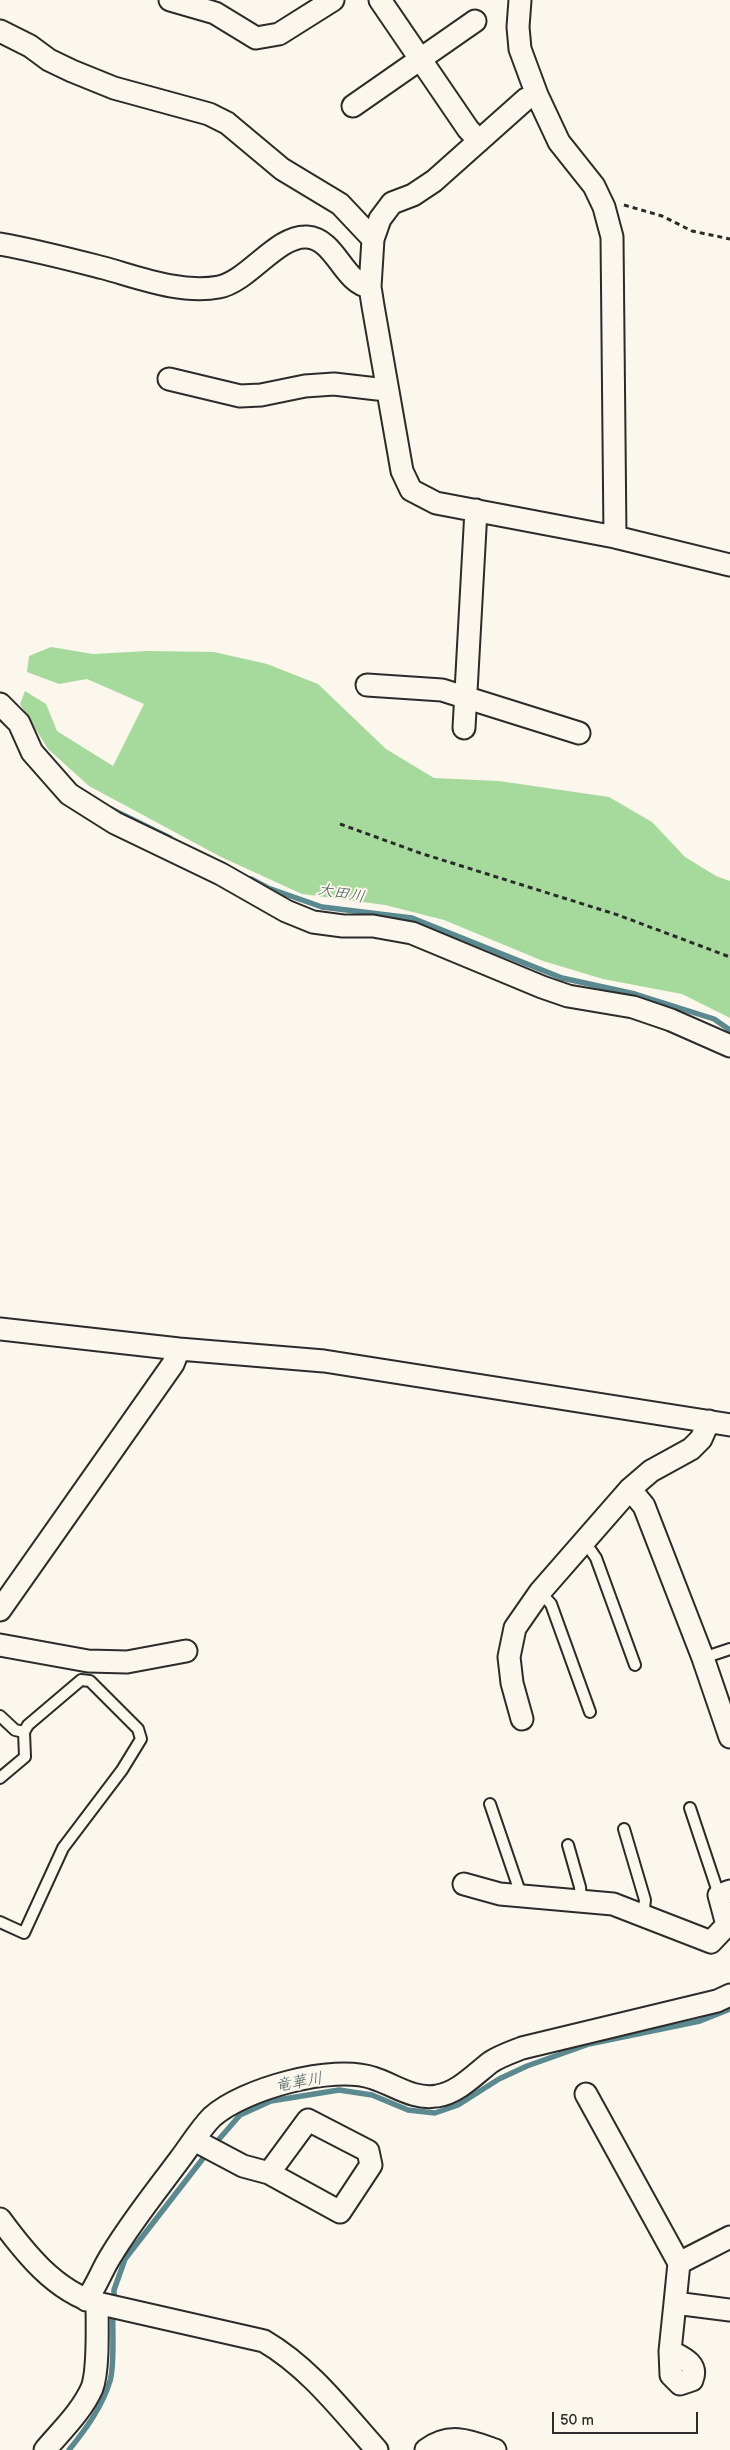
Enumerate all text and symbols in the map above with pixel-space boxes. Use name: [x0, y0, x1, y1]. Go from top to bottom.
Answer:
water label: 大田川: [316, 880, 366, 908]
water label: 竜華川: [274, 2069, 324, 2097]
scale bar: [555, 2402, 701, 2434]
text: 50 m: [560, 2411, 594, 2430]

